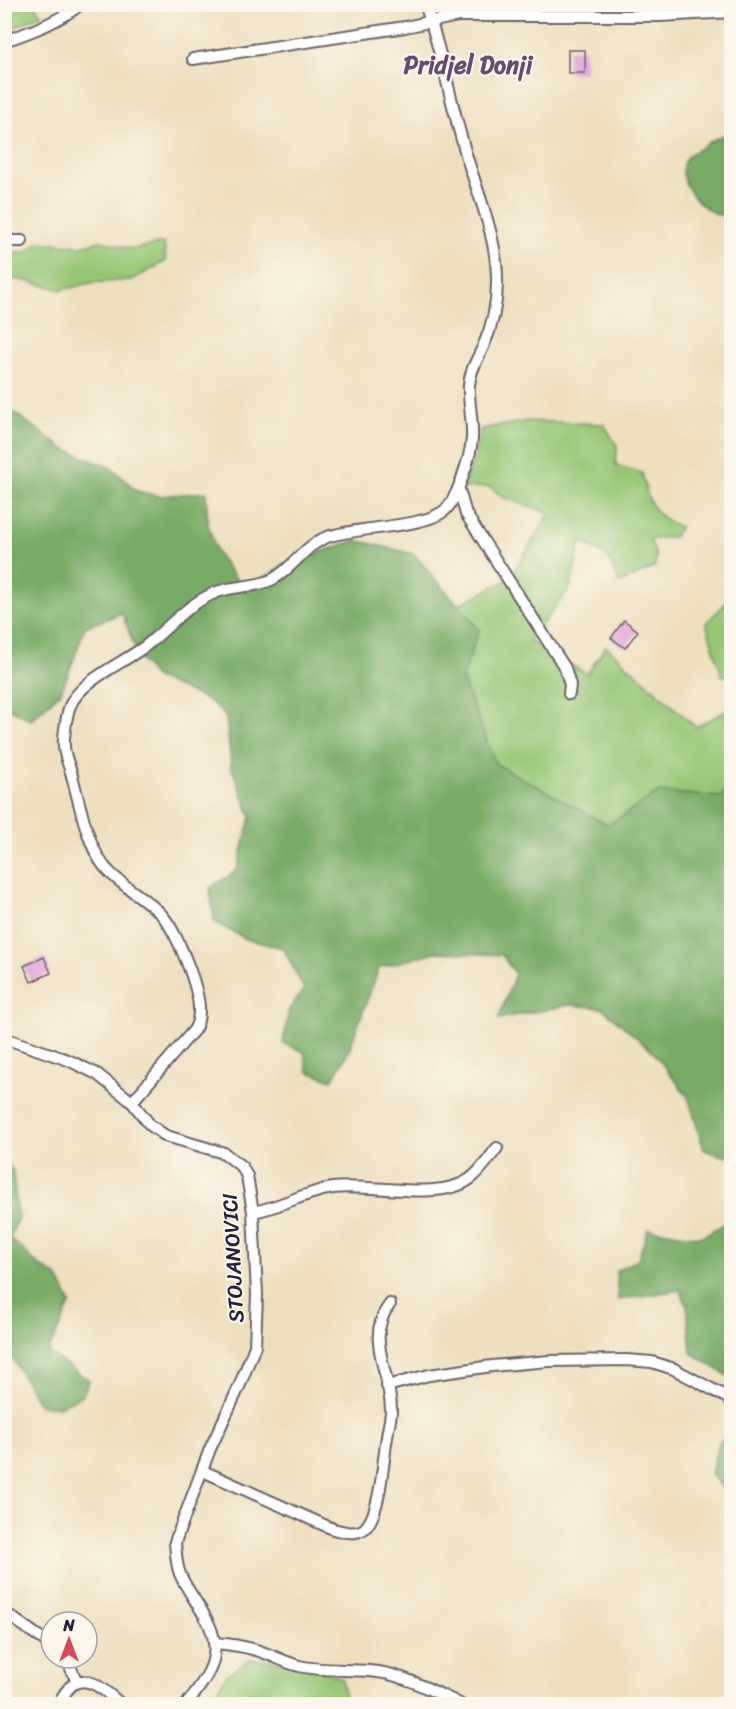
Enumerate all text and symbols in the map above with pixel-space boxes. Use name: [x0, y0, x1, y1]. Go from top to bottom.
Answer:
district label: Pridjel Donji: [404, 44, 534, 86]
street label: STOJANOVICI: [211, 1192, 255, 1324]
north arrow: [39, 1610, 99, 1670]
text: N: [62, 1611, 75, 1640]

